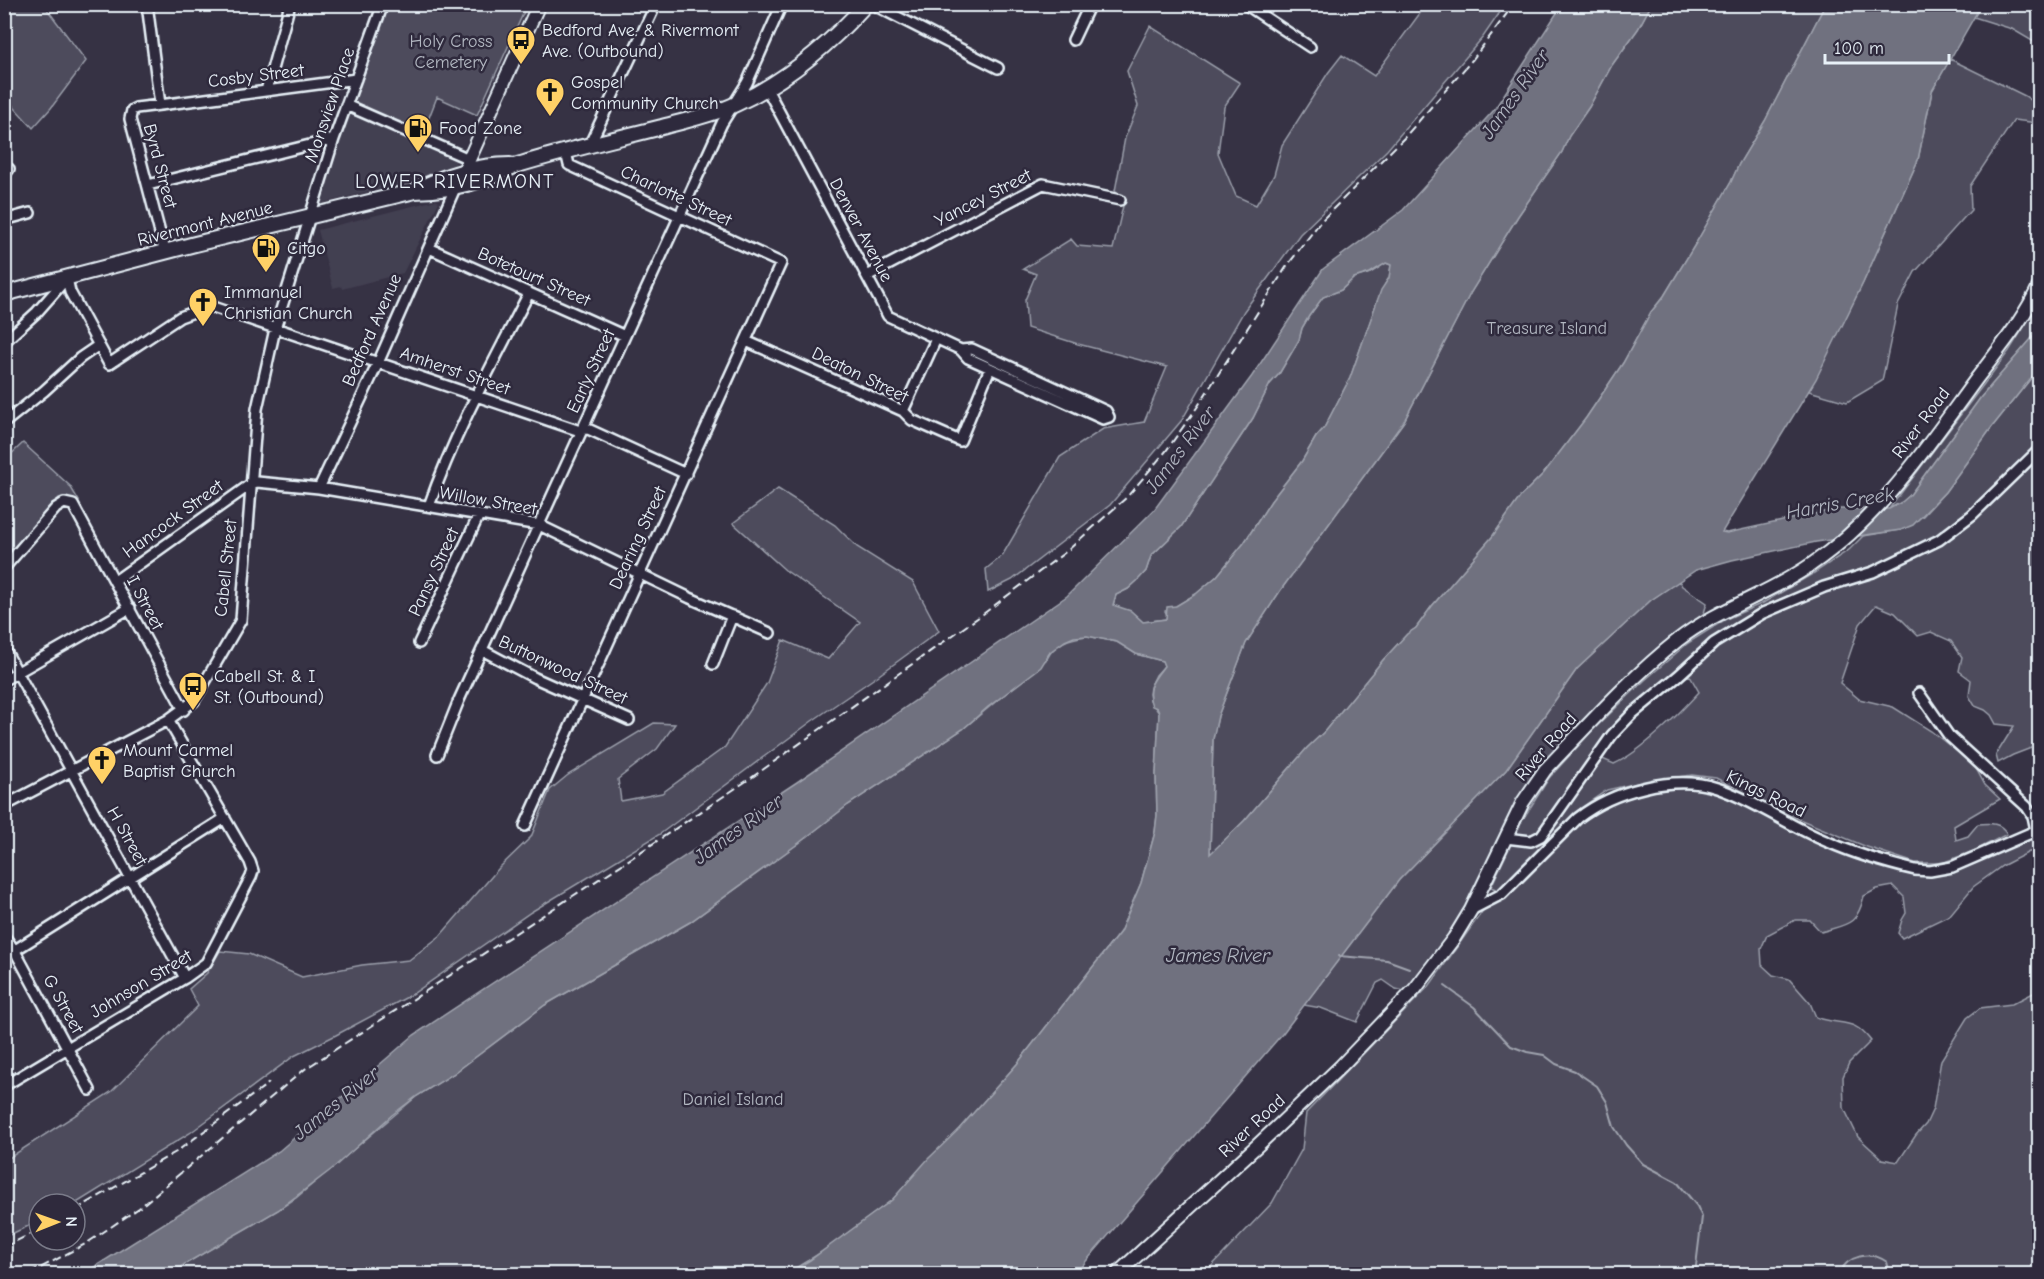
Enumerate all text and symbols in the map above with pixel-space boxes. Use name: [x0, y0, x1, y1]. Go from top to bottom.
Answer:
place label: Bedford Ave. & Rivermont Ave. (Outbound): [542, 20, 740, 62]
bus stop icon: Bedford Ave. & Rivermont Ave. (Outbound): [505, 24, 537, 66]
scale bar: [1825, 27, 1950, 65]
park label: Holy Cross Cemetery: [410, 31, 492, 73]
text: 100 m: [1834, 38, 1884, 59]
water label: James River: [1475, 44, 1555, 144]
street label: Monsview Place: [300, 45, 360, 165]
street label: Cosby Street: [207, 60, 306, 92]
place label: Gospel Community Church: [571, 72, 719, 114]
church icon: Gospel Community Church: [534, 76, 566, 118]
fuel station icon: Food Zone: [402, 112, 434, 154]
place label: Food Zone: [439, 118, 522, 139]
street label: Byrd Street: [139, 122, 182, 211]
street label: Charlotte Street: [617, 161, 736, 231]
street label: Yancey Street: [931, 164, 1036, 231]
district label: LOWER RIVERMONT: [355, 170, 555, 193]
street label: Denver Avenue: [825, 175, 897, 285]
street label: Rivermont Avenue: [135, 197, 275, 251]
fuel station icon: Citgo: [250, 232, 282, 274]
place label: Citgo: [287, 238, 326, 259]
street label: Botetourt Street: [475, 243, 594, 312]
street label: Bedford Avenue: [338, 271, 406, 389]
place label: Immanuel Christian Church: [224, 282, 353, 324]
church icon: Immanuel Christian Church: [187, 286, 219, 328]
park label: Treasure Island: [1487, 318, 1607, 339]
street label: Early Street: [562, 325, 620, 416]
street label: Amherst Street: [397, 342, 514, 400]
street label: Deaton Street: [808, 343, 912, 408]
street label: River Road: [1888, 384, 1954, 462]
water label: James River: [1139, 401, 1221, 499]
street label: Hancock Street: [119, 475, 228, 562]
street label: Willow Street: [438, 482, 539, 520]
street label: Dearing Street: [605, 482, 671, 593]
water label: Harris Creek: [1784, 482, 1896, 524]
street label: Cabell Street: [210, 517, 242, 618]
street label: Pansy Street: [404, 524, 464, 620]
street label: I Street: [122, 572, 168, 634]
street label: Buttonwood Street: [495, 631, 632, 709]
place label: Cabell St. & I St. (Outbound): [214, 666, 324, 708]
bus stop icon: Cabell St. & I St. (Outbound): [177, 670, 209, 712]
street label: River Road: [1511, 709, 1581, 785]
place label: Mount Carmel Baptist Church: [123, 740, 236, 782]
church icon: Mount Carmel Baptist Church: [86, 744, 118, 786]
street label: Kings Road: [1723, 766, 1809, 822]
water label: James River: [688, 789, 788, 869]
street label: H Street: [102, 803, 152, 870]
water label: James River: [1165, 944, 1271, 967]
street label: Johnson Street: [86, 945, 197, 1023]
street label: G Street: [38, 971, 88, 1038]
water label: James River: [288, 1061, 384, 1145]
park label: Daniel Island: [683, 1089, 783, 1110]
street label: River Road: [1214, 1090, 1290, 1162]
north arrow: [27, 1192, 87, 1252]
text: N: [62, 1216, 80, 1227]

